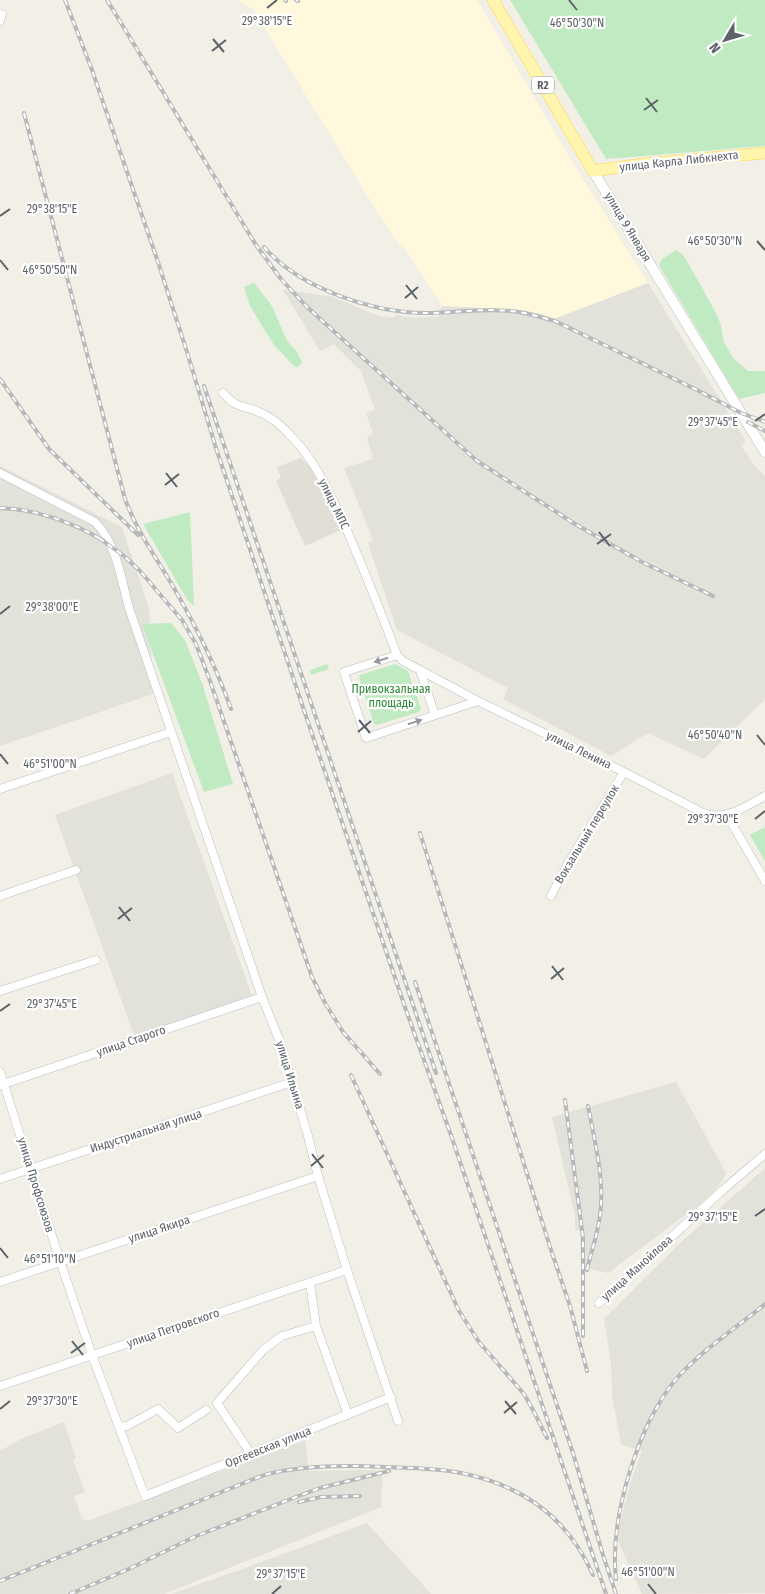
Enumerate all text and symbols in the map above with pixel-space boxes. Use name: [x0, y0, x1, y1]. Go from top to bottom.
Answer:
text: 29°38'15"E: [242, 14, 293, 28]
north arrow: [700, 15, 750, 65]
text: 46°50'30"N: [550, 16, 604, 30]
text: N: [706, 39, 724, 56]
road number: R2: [532, 76, 554, 94]
street label: улица Карла Либкнехта: [619, 148, 739, 174]
street label: улица 9 Января: [602, 190, 654, 264]
text: 29°38'15"E: [27, 202, 78, 216]
text: 46°50'30"N: [688, 234, 742, 248]
text: 46°50'50"N: [23, 263, 77, 277]
text: 29°37'45"E: [688, 415, 738, 429]
street label: улица МПС: [316, 476, 352, 532]
text: 29°38'00"E: [26, 600, 79, 614]
one-way arrow: [374, 657, 389, 664]
park label: Привокзальная площадь: [351, 682, 431, 710]
one-way arrow: [408, 717, 423, 725]
street label: улица Ленина: [544, 728, 614, 772]
text: 46°50'40"N: [688, 728, 742, 742]
text: 46°51'00"N: [23, 757, 77, 771]
street label: Вокзальный переулок: [552, 782, 622, 886]
text: 29°37'30"E: [687, 812, 739, 826]
text: 29°37'45"E: [27, 997, 77, 1011]
street label: улица Старого: [95, 1023, 167, 1059]
street label: улица Ильина: [273, 1039, 307, 1111]
street label: Индустриальная улица: [88, 1106, 204, 1156]
street label: улица Профсоюзов: [15, 1136, 57, 1234]
text: 29°37'15"E: [688, 1210, 738, 1224]
street label: улица Якира: [127, 1212, 192, 1245]
street label: улица Манойлова: [599, 1232, 675, 1304]
text: 46°51'10"N: [24, 1252, 76, 1266]
street label: улица Петровского: [125, 1306, 221, 1350]
text: 29°37'30"E: [26, 1394, 78, 1408]
street label: Оргеевская улица: [223, 1423, 313, 1471]
text: 46°51'00"N: [621, 1565, 675, 1579]
text: 29°37'15"E: [256, 1567, 306, 1581]

